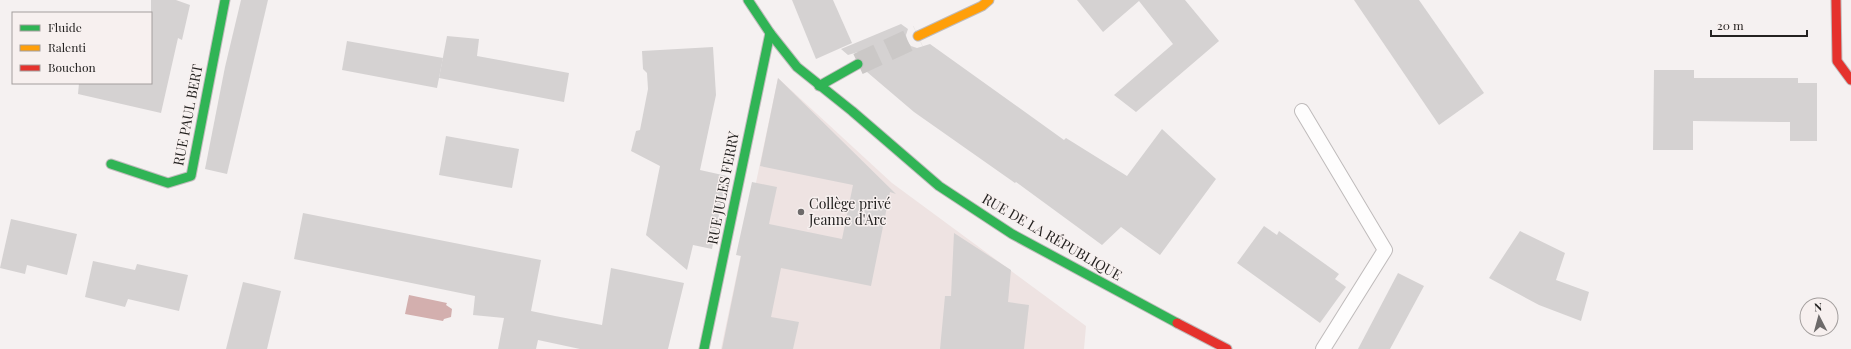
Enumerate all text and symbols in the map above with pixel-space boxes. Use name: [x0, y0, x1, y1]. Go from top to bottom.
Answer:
legend: [12, 12, 152, 84]
scale bar: [1711, 12, 1807, 38]
text: 20 m: [1717, 17, 1744, 33]
text: Fluide: [48, 19, 82, 35]
text: Ralenti: [48, 39, 87, 55]
text: Bouchon: [48, 59, 96, 75]
street label: RUE PAUL BERT: [168, 62, 207, 167]
street label: RUE JULES FERRY: [702, 129, 743, 246]
street label: RUE DE LA RÉPUBLIQUE: [979, 189, 1126, 284]
place label: Collège privé Jeanne d'Arc: [808, 194, 891, 229]
marker: Collège privé Jeanne d'Arc: [796, 207, 806, 217]
north arrow: [1799, 297, 1839, 337]
text: N: [1813, 299, 1823, 314]

